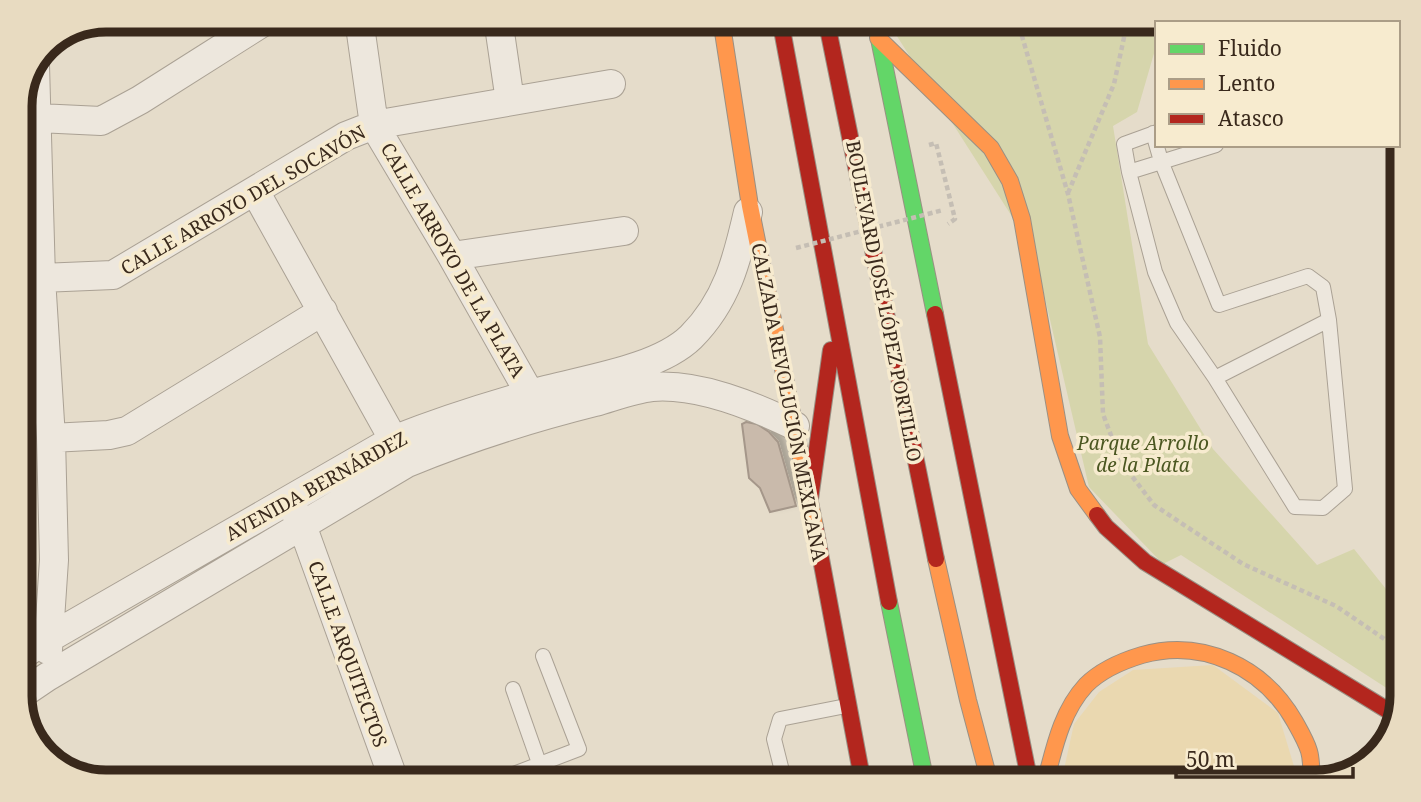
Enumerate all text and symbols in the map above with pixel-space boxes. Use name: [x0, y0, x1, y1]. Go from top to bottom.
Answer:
legend: [1155, 21, 1400, 147]
text: Fluido: [1218, 34, 1282, 62]
text: Lento: [1218, 69, 1275, 97]
text: Atasco: [1218, 104, 1284, 132]
street label: CALLE ARROYO DEL SOCAVÓN: [116, 119, 370, 281]
street label: CALLE ARROYO DE LA PLATA: [375, 138, 531, 383]
street label: BOULEVARD JOSÉ LÓPEZ PORTILLO: [840, 138, 928, 464]
street label: CALZADA REVOLUCIÓN MEXICANA: [745, 241, 833, 564]
street label: AVENIDA BERNÁRDEZ: [221, 425, 411, 547]
park label: Parque Arrollo de la Plata: [1076, 430, 1209, 478]
street label: CALLE ARQUITECTOS: [302, 557, 394, 751]
scale bar: [1176, 736, 1353, 780]
text: 50 m: [1186, 745, 1235, 773]

